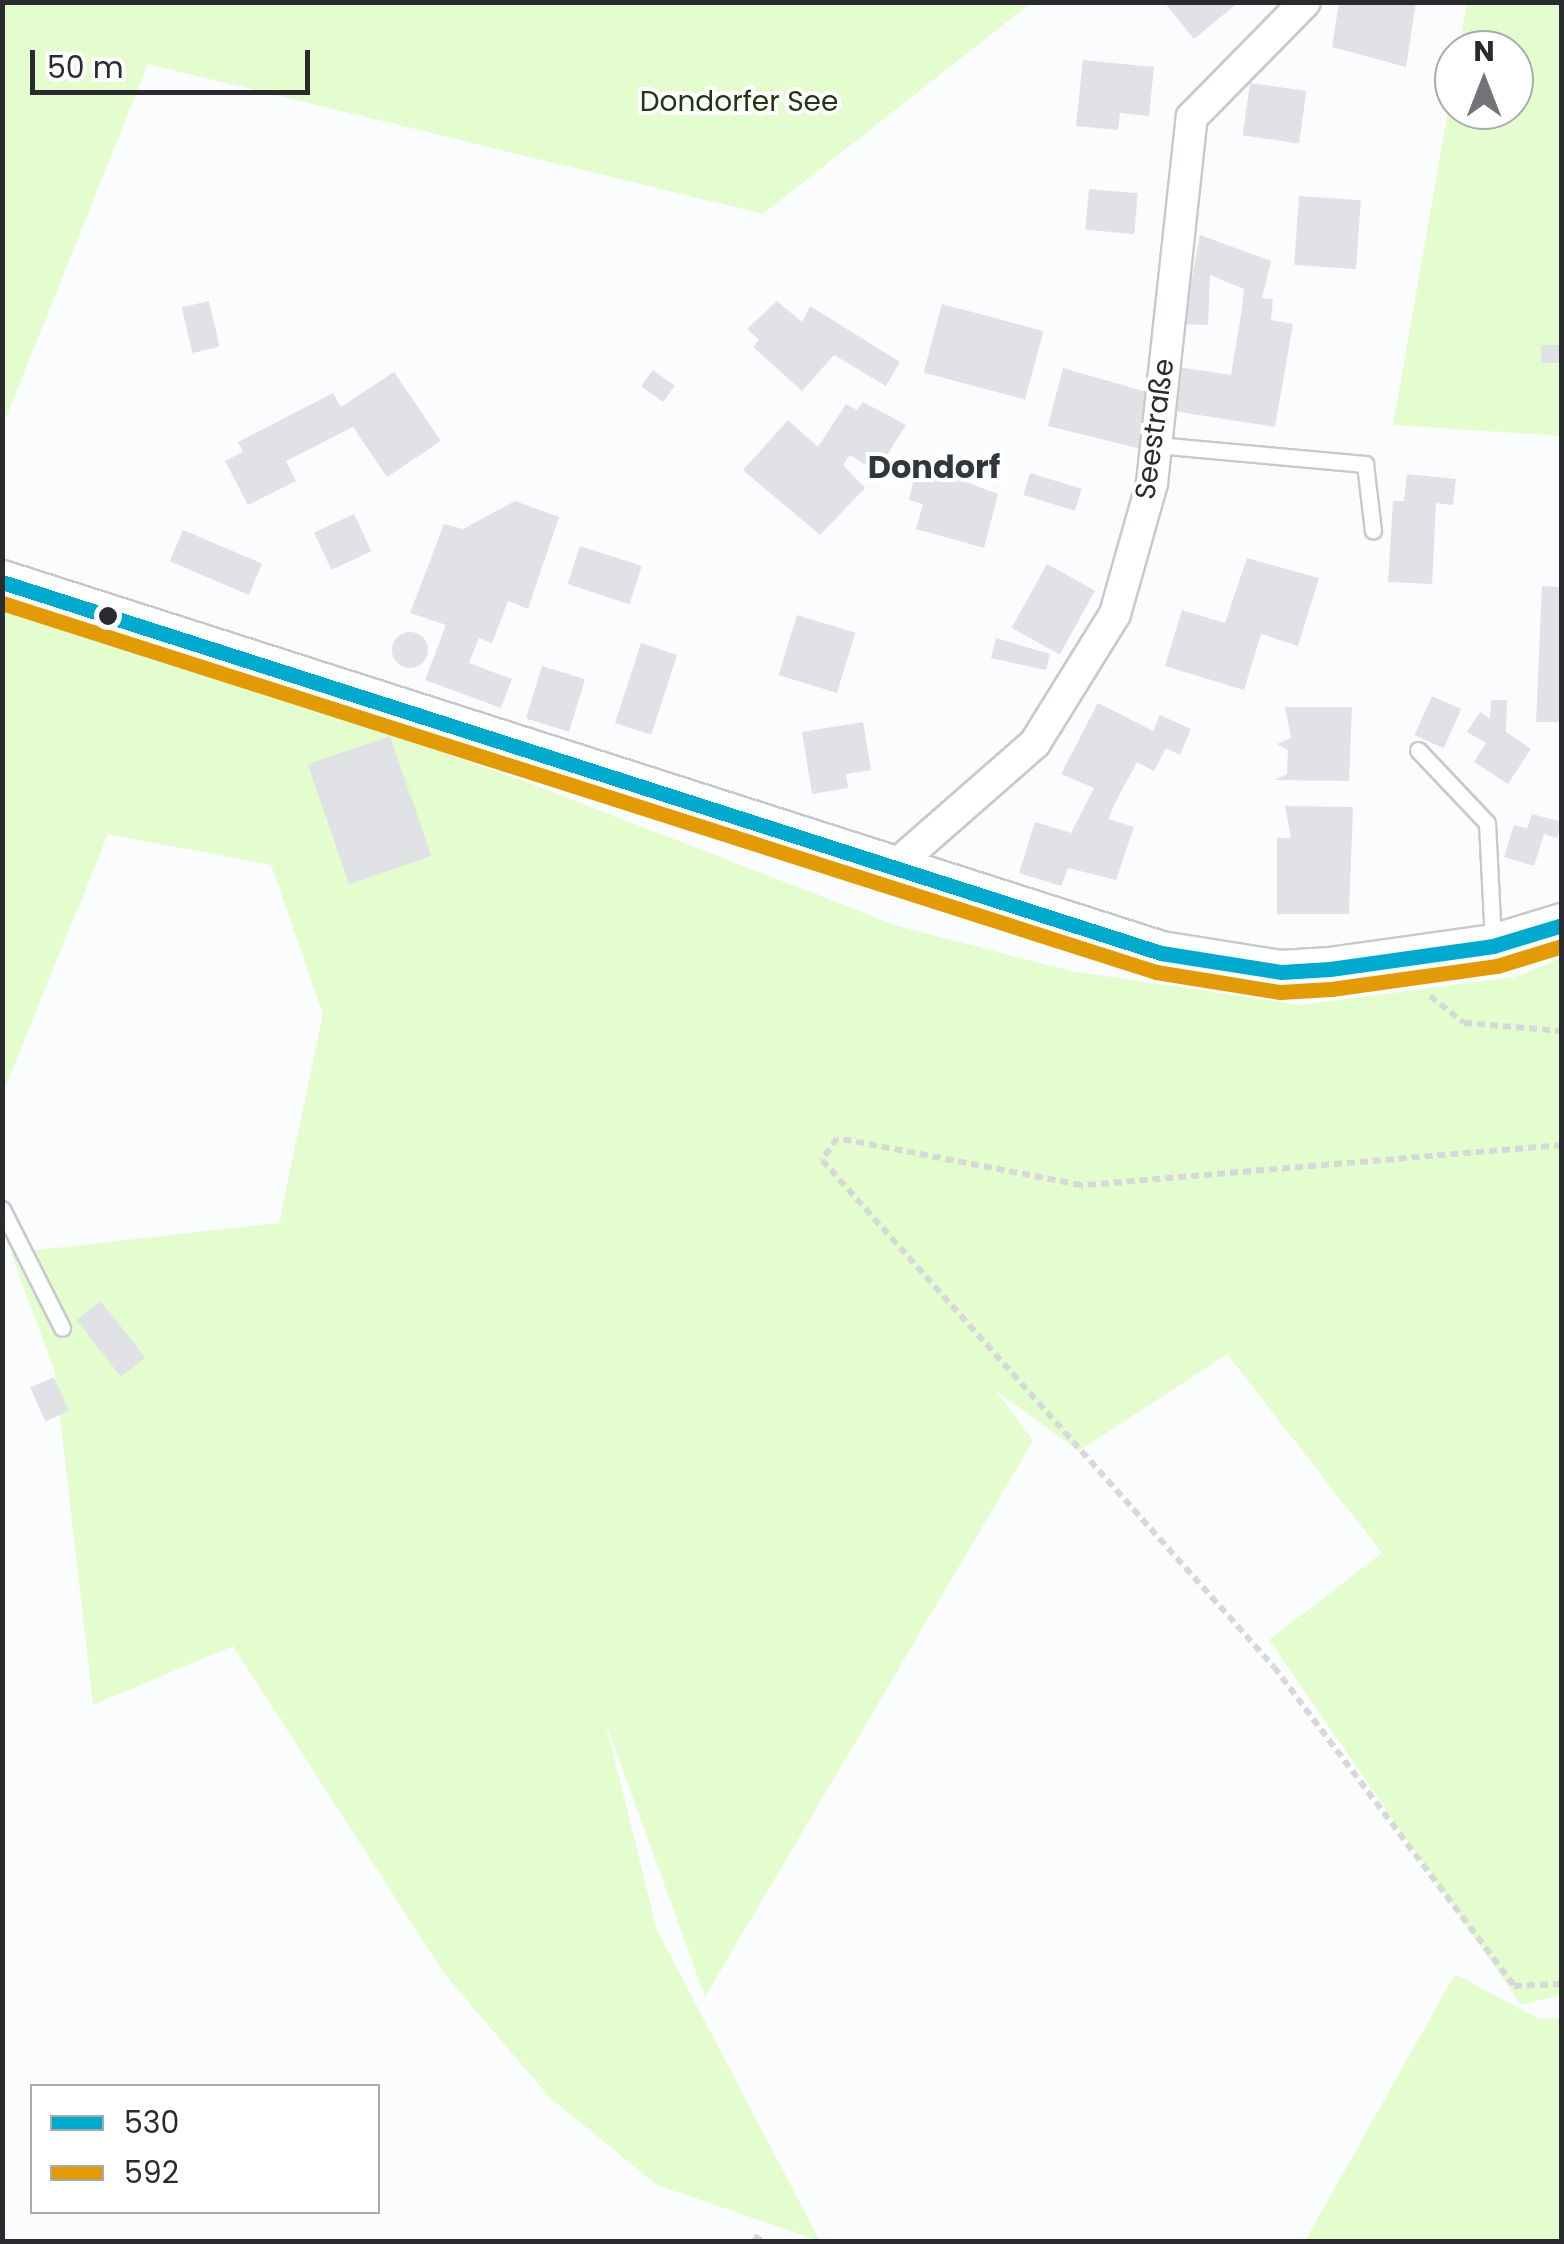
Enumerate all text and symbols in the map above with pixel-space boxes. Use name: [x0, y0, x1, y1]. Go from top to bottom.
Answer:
scale bar: [35, 30, 315, 92]
north arrow: [1434, 30, 1534, 130]
text: N: [1473, 32, 1495, 71]
text: 50 m: [47, 46, 124, 89]
park label: Dondorfer See: [640, 85, 838, 119]
street label: Seestraße: [1128, 356, 1182, 502]
district label: Dondorf: [868, 448, 1000, 486]
unlabelled marker: [98, 606, 118, 626]
legend: [30, 2084, 380, 2214]
text: 530: [124, 2101, 179, 2144]
text: 592: [124, 2151, 179, 2194]

